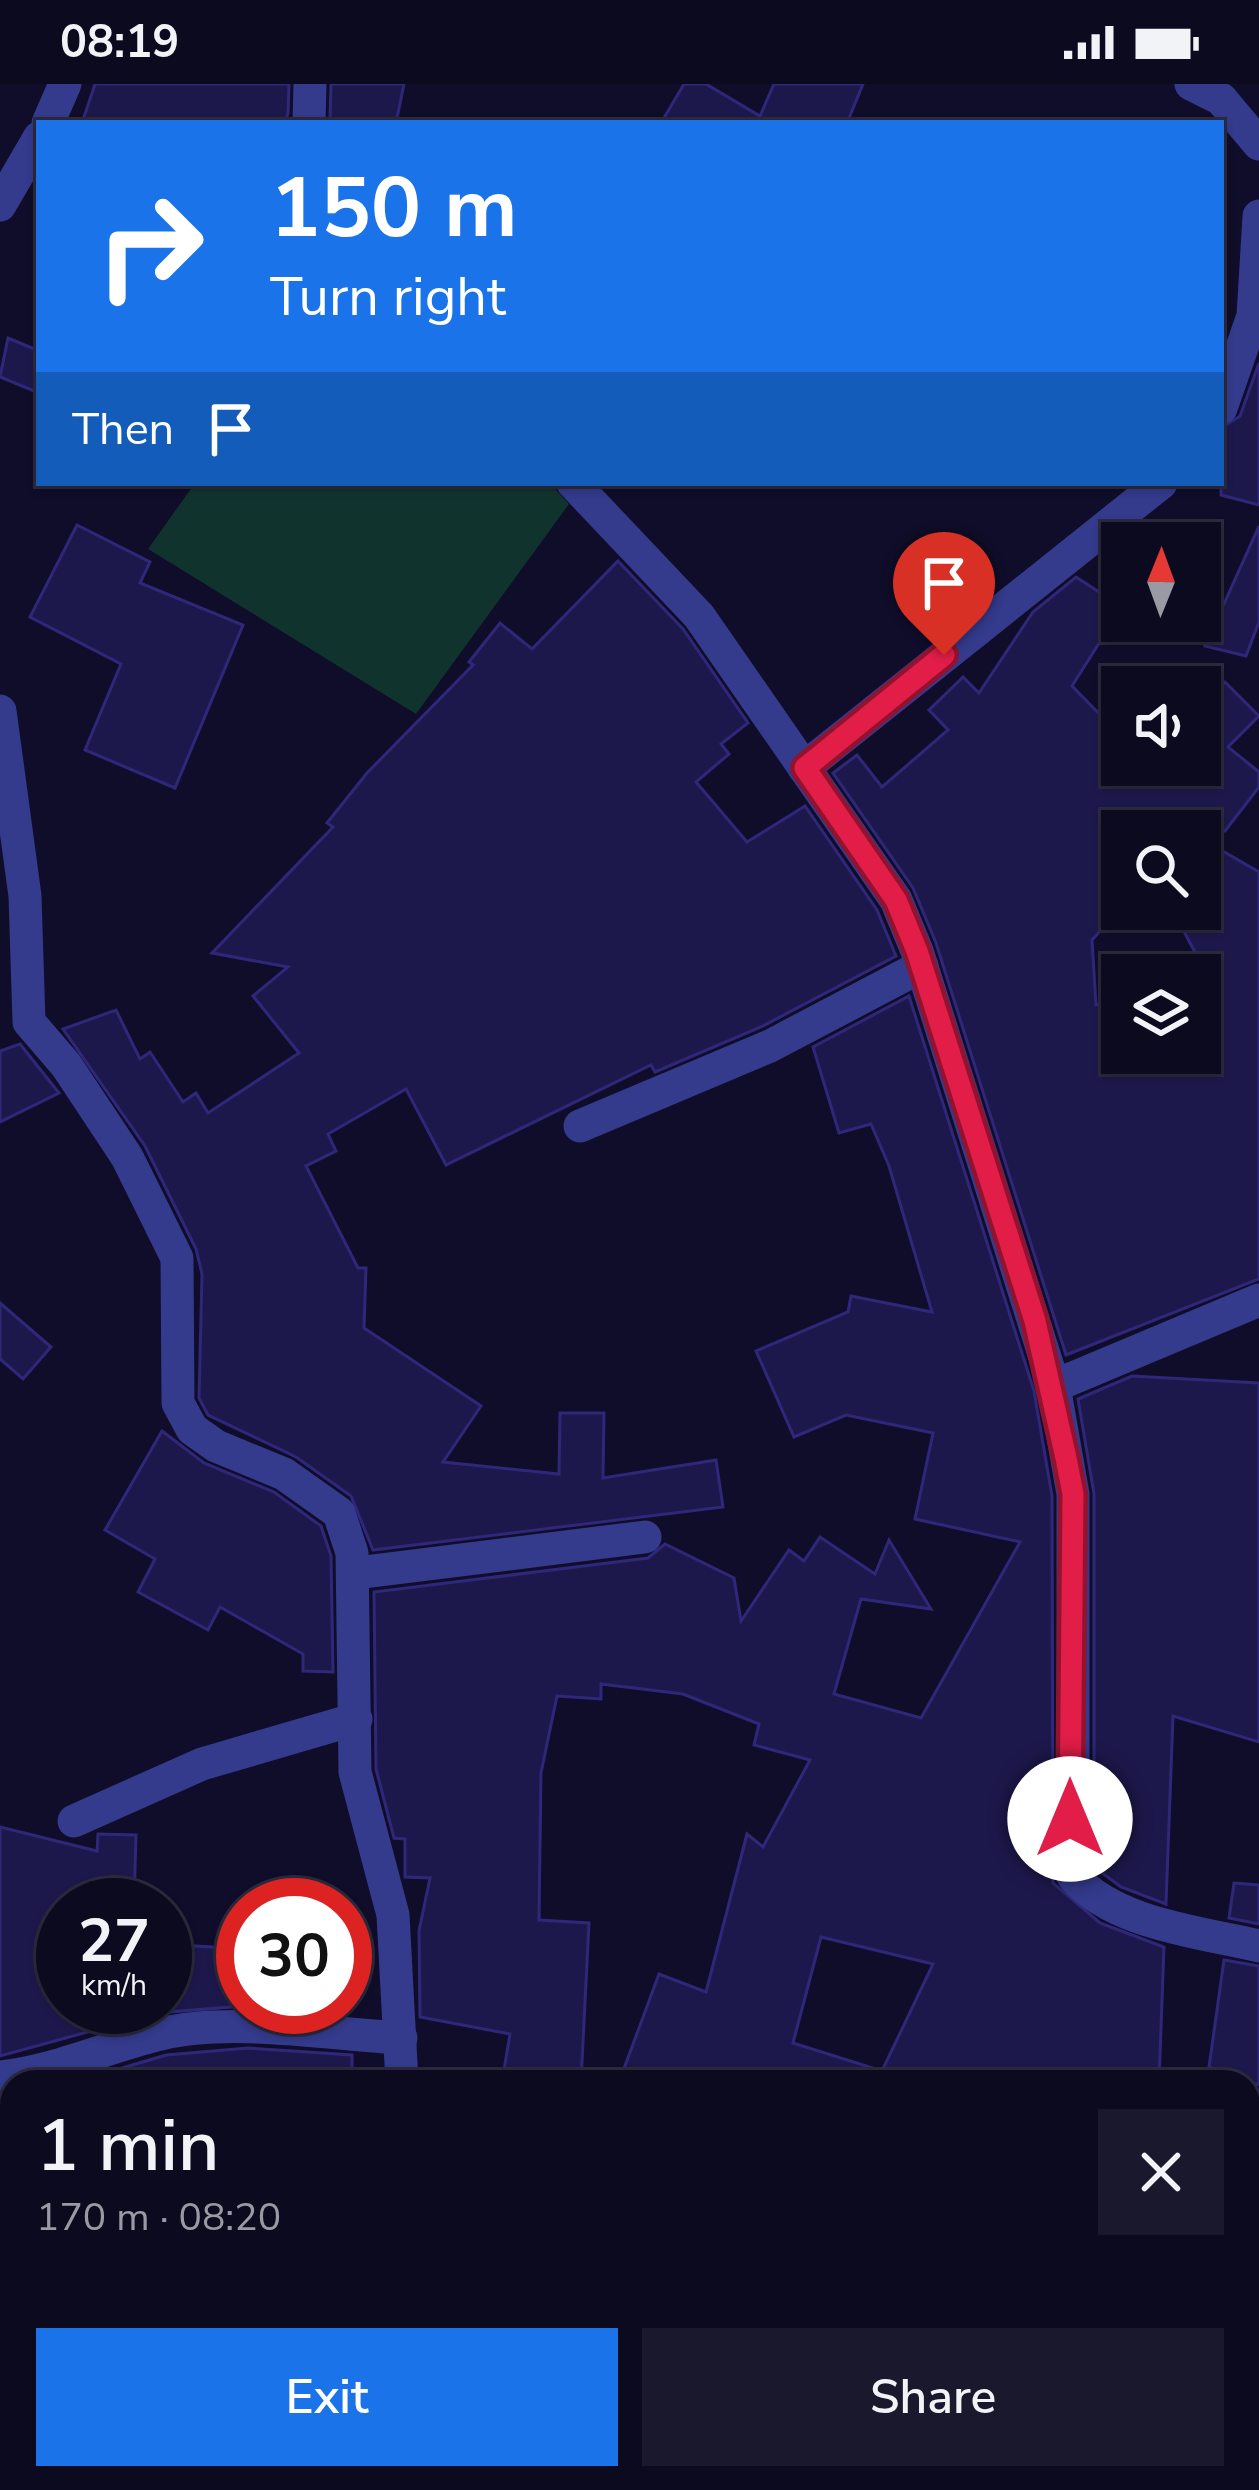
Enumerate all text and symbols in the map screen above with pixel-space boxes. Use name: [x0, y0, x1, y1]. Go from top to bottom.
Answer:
text: 08:19: [60, 12, 179, 73]
text: 150 m: [270, 151, 518, 266]
icon: right: [72, 168, 228, 324]
text: Turn right: [270, 260, 506, 334]
icon: arrive: [198, 396, 264, 462]
text: Then: [72, 399, 174, 460]
north arrow: [1101, 522, 1221, 642]
map controls: [1101, 522, 1221, 1074]
pin: [893, 532, 995, 655]
icon: arrive: [911, 550, 977, 616]
button: sound: [1101, 666, 1221, 786]
button: search: [1101, 810, 1221, 930]
button: layers: [1101, 954, 1221, 1074]
position arrow: [1007, 1756, 1133, 1882]
speed limit sign: 30: [216, 1878, 372, 2034]
text: 27: [78, 1900, 150, 1982]
text: km/h: [81, 1965, 147, 2006]
text: 1 min: [36, 2097, 219, 2195]
button: close: [1098, 2109, 1224, 2235]
text: 170 m · 08:20: [36, 2191, 281, 2244]
button: Exit: [36, 2328, 618, 2466]
button: Share: [642, 2328, 1224, 2466]

